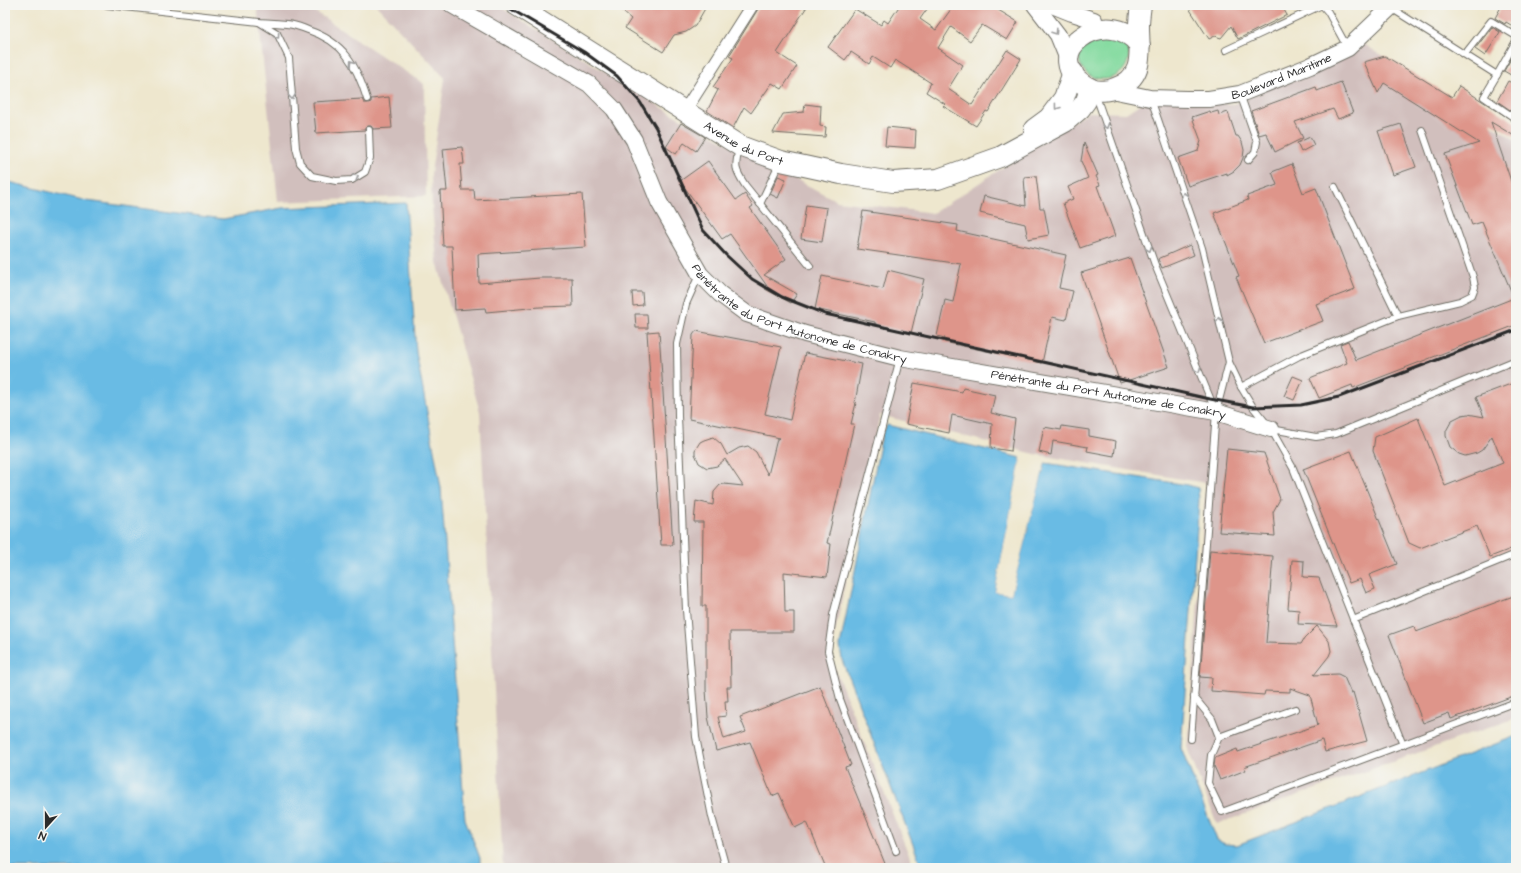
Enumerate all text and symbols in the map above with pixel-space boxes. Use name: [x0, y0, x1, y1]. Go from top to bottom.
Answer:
one-way arrow: [1050, 28, 1058, 35]
one-way arrow: [272, 31, 279, 38]
street label: Boulevard Maritime: [1230, 48, 1335, 104]
one-way arrow: [349, 60, 356, 67]
one-way arrow: [287, 94, 296, 100]
one-way arrow: [1055, 103, 1062, 110]
street label: Avenue du Port: [701, 117, 786, 170]
one-way arrow: [1102, 123, 1110, 130]
one-way arrow: [352, 174, 359, 182]
one-way arrow: [1180, 192, 1188, 199]
one-way arrow: [1145, 246, 1153, 253]
street label: Pénétrante du Port Autonome de Conakry: [688, 261, 909, 369]
one-way arrow: [1215, 317, 1223, 323]
street label: Pénétrante du Port Autonome de Conakry: [990, 365, 1229, 424]
one-way arrow: [1193, 365, 1201, 373]
north arrow: [26, 807, 66, 847]
text: N: [37, 828, 49, 844]

